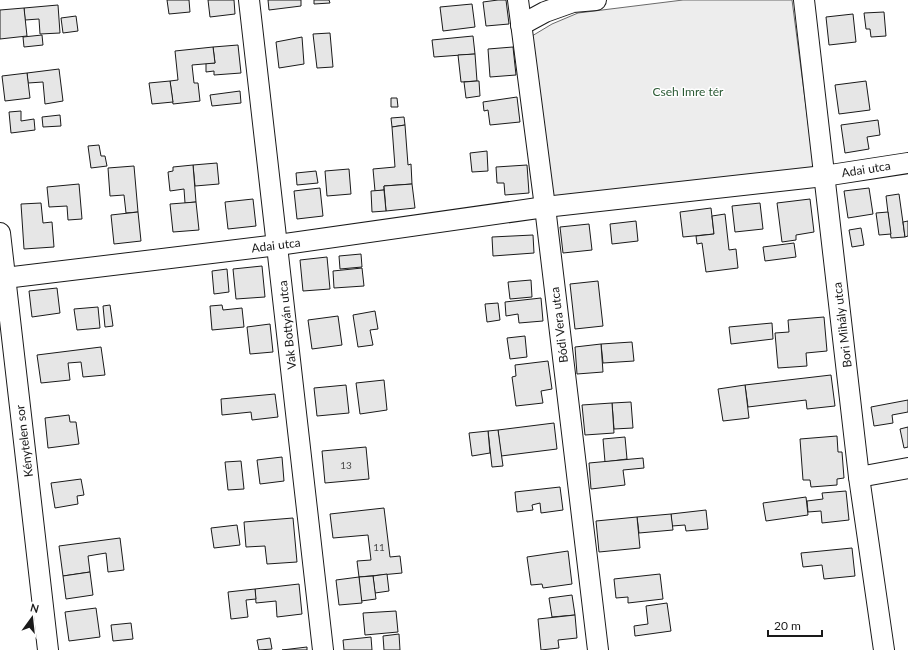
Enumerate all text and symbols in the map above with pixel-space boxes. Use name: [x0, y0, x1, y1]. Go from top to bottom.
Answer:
park label: Cseh Imre tér: [653, 84, 724, 99]
street label: Adai utca: [840, 158, 892, 180]
street label: Adai utca: [251, 235, 301, 255]
street label: Vak Bottyán utca: [275, 280, 299, 370]
street label: Bori Mihály utca: [829, 281, 855, 369]
street label: Bódi Vera utca: [547, 286, 571, 364]
street label: Kénytelen sor: [12, 403, 36, 478]
house number: 13: [340, 459, 352, 471]
house number: 11: [373, 541, 385, 553]
north arrow: [12, 598, 52, 638]
text: N: [29, 600, 40, 615]
scale bar: [768, 612, 822, 638]
text: 20 m: [774, 618, 801, 633]

